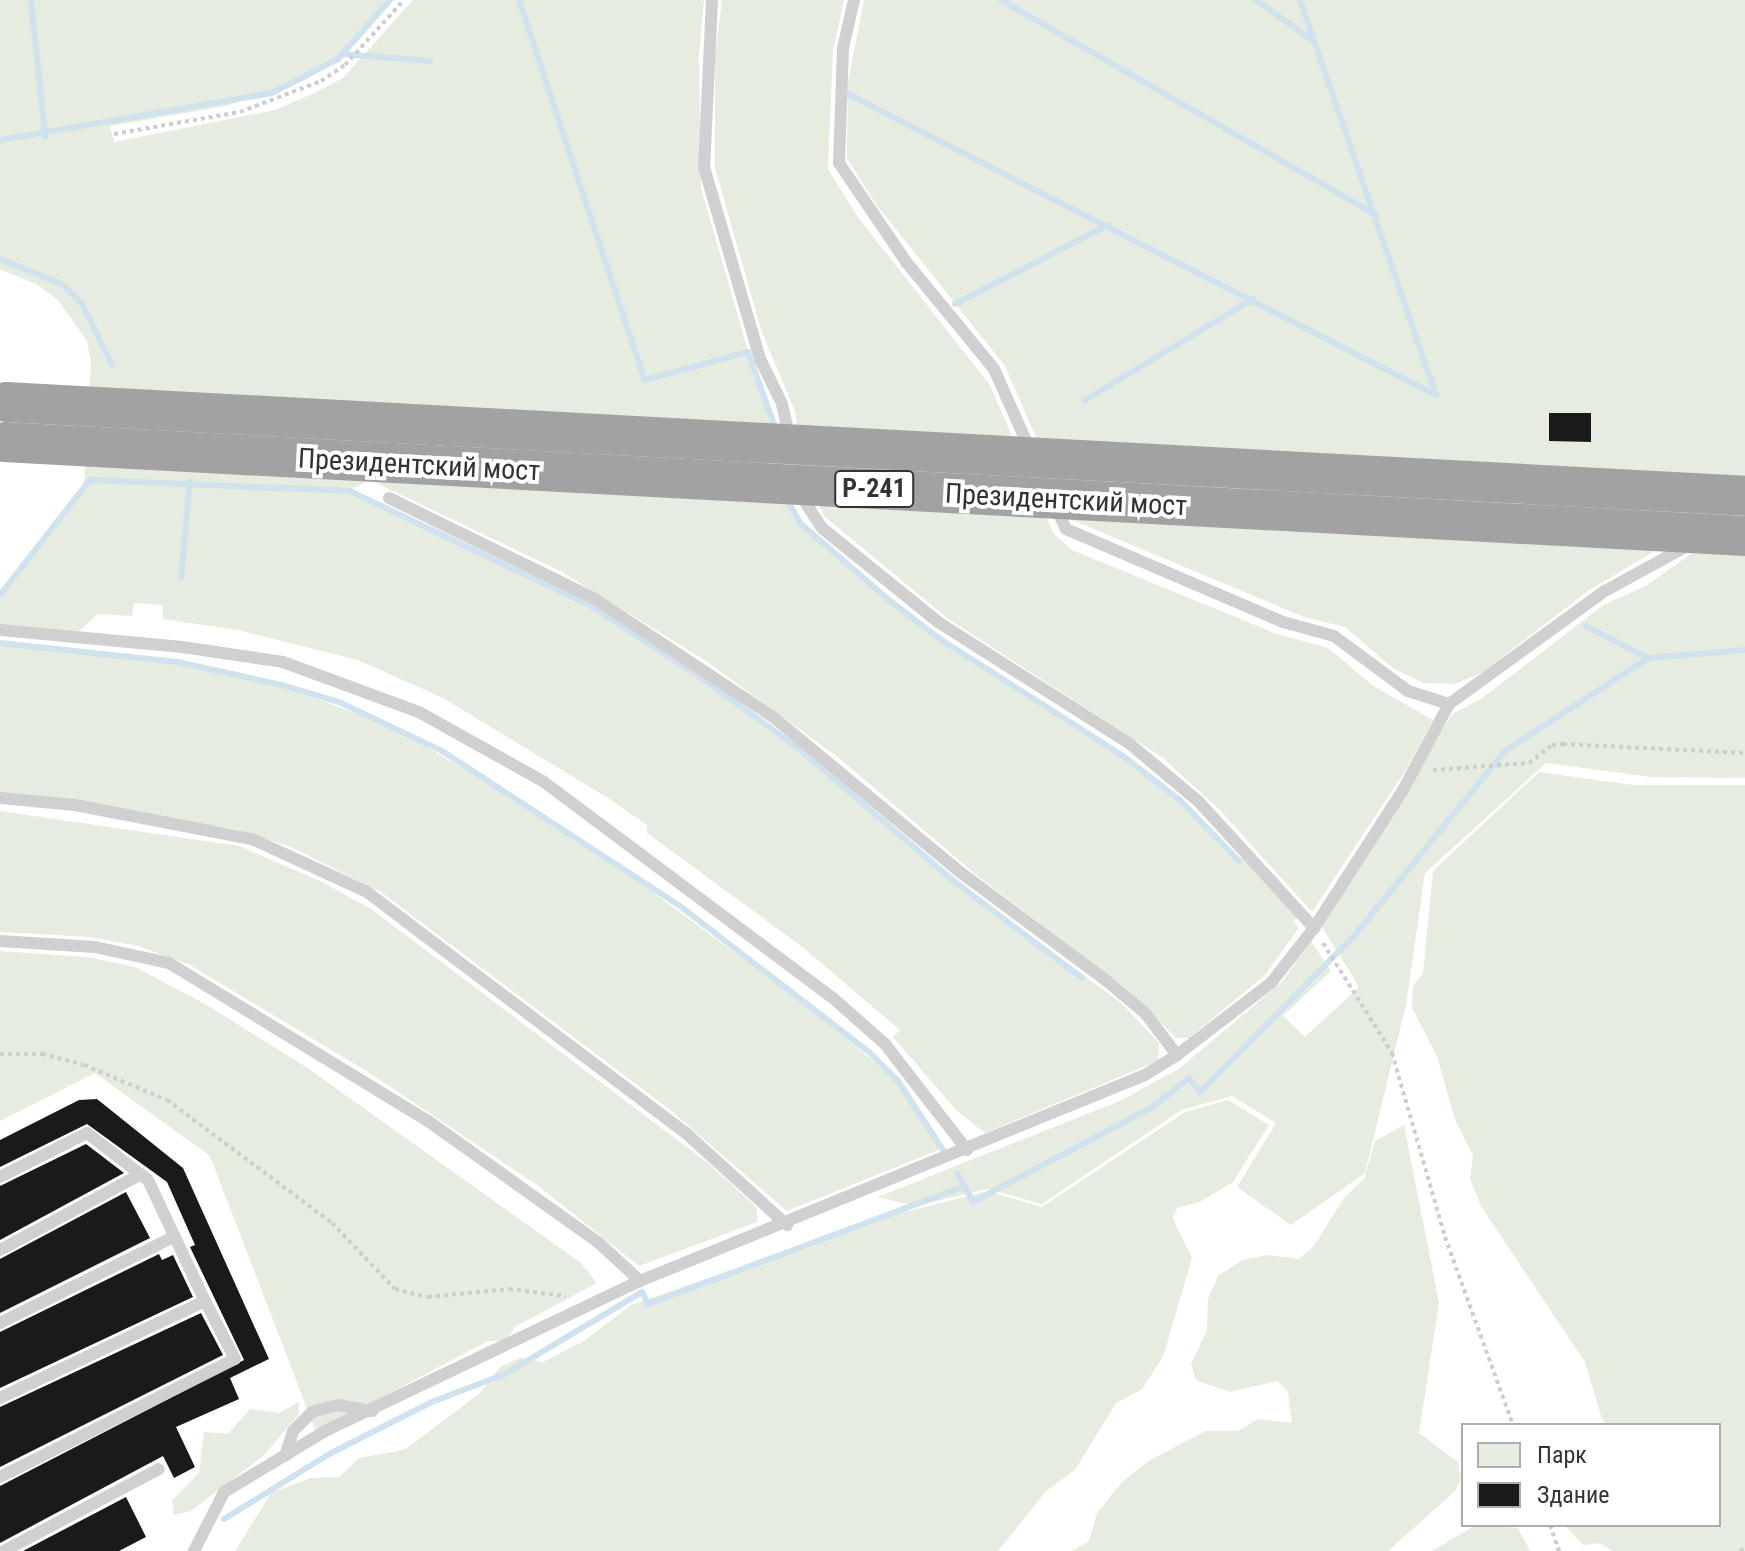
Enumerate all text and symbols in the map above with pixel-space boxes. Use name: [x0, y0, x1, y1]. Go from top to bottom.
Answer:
street label: Президентский мост: [297, 442, 541, 488]
road number: Р-241: [834, 467, 914, 511]
street label: Президентский мост: [944, 477, 1188, 523]
legend: [1461, 1423, 1721, 1527]
text: Парк: [1537, 1441, 1587, 1469]
text: Здание: [1537, 1481, 1609, 1509]

